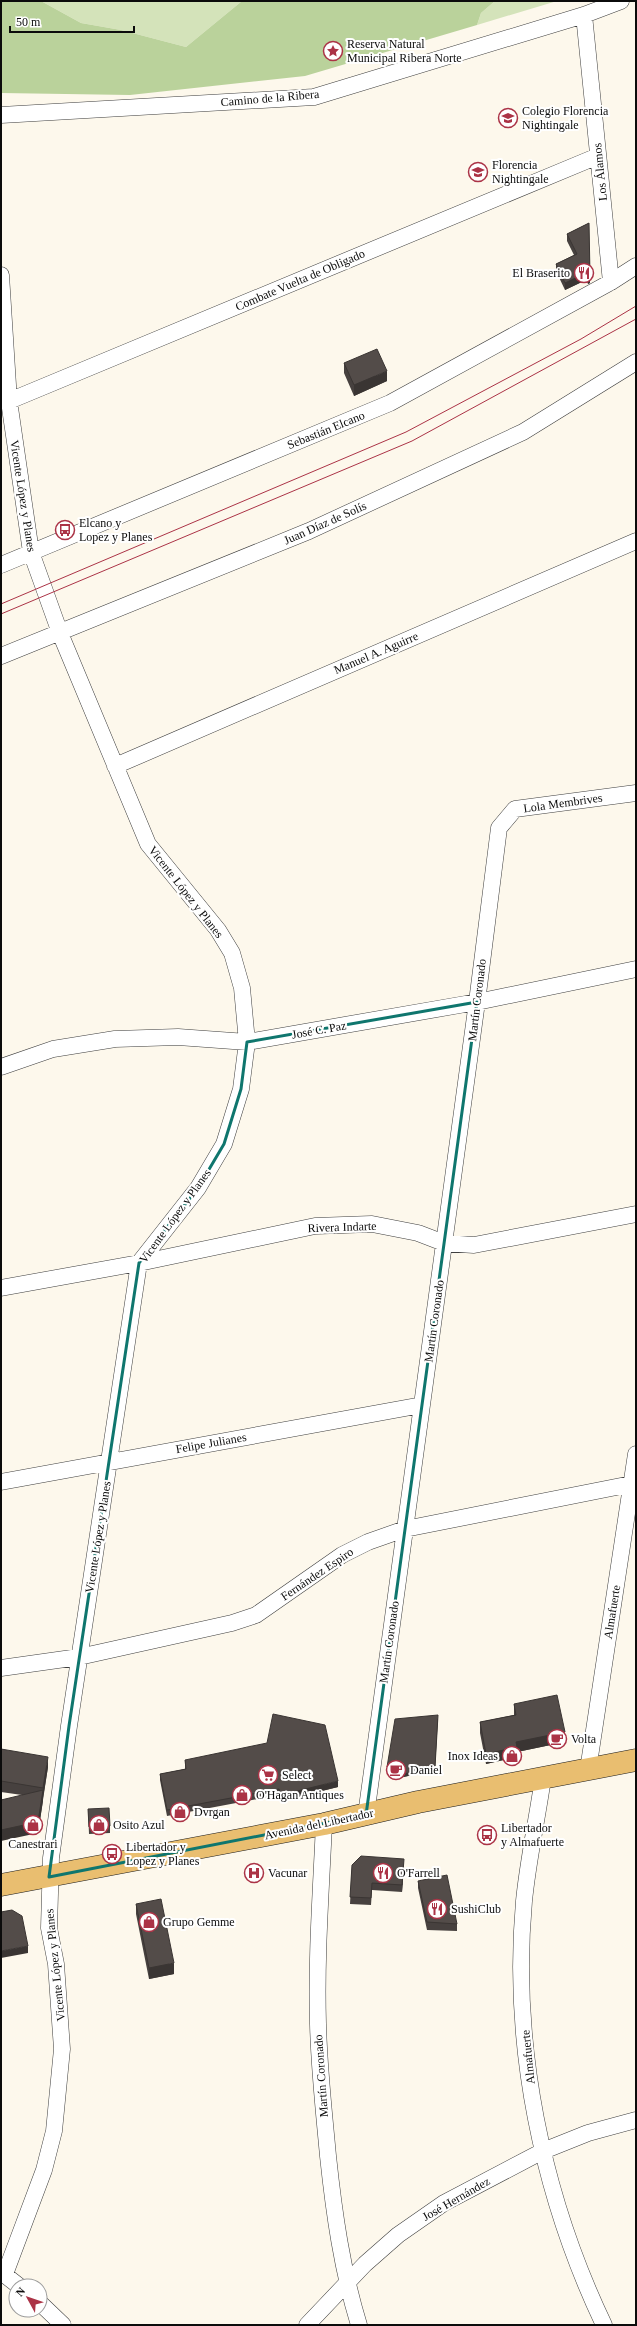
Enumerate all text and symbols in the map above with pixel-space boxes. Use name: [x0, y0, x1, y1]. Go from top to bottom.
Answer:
scale bar: [10, 8, 134, 34]
text: 50 m: [16, 15, 41, 29]
place label: Reserva Natural Municipal Ribera Norte: [347, 37, 462, 65]
place icon: Reserva Natural Municipal Ribera Norte: [322, 40, 344, 62]
street label: Camino de la Ribera: [220, 87, 321, 109]
place label: Colegio Florencia Nightingale: [522, 104, 609, 132]
school or university icon: Colegio Florencia Nightingale: [497, 107, 519, 129]
street label: Los Álamos: [590, 142, 610, 202]
place label: Florencia Nightingale: [492, 158, 549, 186]
school or university icon: Florencia Nightingale: [467, 161, 489, 183]
street label: Combate Vuelta de Obligado: [233, 246, 367, 314]
restaurant icon: El Braserito: [573, 262, 595, 284]
place label: El Braserito: [512, 266, 570, 280]
street label: Sebastián Elcano: [285, 408, 367, 452]
street label: Vicente López y Planes: [7, 439, 39, 553]
street label: Juan Díaz de Solís: [282, 498, 369, 547]
place label: Elcano y Lopez y Planes: [79, 516, 153, 544]
bus stop icon: Elcano y Lopez y Planes: [54, 519, 76, 541]
street label: Manuel A. Aguirre: [332, 629, 420, 677]
street label: Lola Membrives: [523, 790, 604, 815]
street label: Vicente López y Planes: [146, 843, 226, 941]
street label: Martín Coronado: [465, 958, 489, 1042]
street label: José C. Paz: [291, 1018, 347, 1042]
street label: Vicente López y Planes: [136, 1166, 214, 1266]
street label: Rivera Indarte: [307, 1219, 377, 1235]
street label: Martín Coronado: [421, 1279, 447, 1363]
street label: Felipe Julianes: [175, 1430, 248, 1456]
street label: Vicente López y Planes: [82, 1480, 114, 1594]
street label: Fernández Espiro: [278, 1545, 356, 1603]
street label: Almafuerte: [601, 1584, 623, 1640]
street label: Martín Coronado: [376, 1600, 402, 1684]
cafe icon: Volta: [546, 1728, 568, 1750]
place label: Volta: [571, 1732, 597, 1746]
shop icon: Inox Ideas: [501, 1745, 523, 1767]
place label: Inox Ideas: [448, 1749, 498, 1763]
cafe icon: Daniel: [385, 1759, 407, 1781]
place label: Daniel: [410, 1763, 443, 1777]
supermarket icon: Select: [257, 1764, 279, 1786]
place label: Select: [282, 1768, 312, 1782]
shop icon: O'Hagan Antiques: [231, 1784, 253, 1806]
place label: O'Hagan Antiques: [256, 1788, 344, 1802]
shop icon: Dvrgan: [169, 1801, 191, 1823]
place label: Dvrgan: [194, 1805, 230, 1819]
street label: Avenida del Libertador: [263, 1806, 375, 1842]
shop icon: Canestrari: [22, 1814, 44, 1836]
shop icon: Osito Azul: [88, 1814, 110, 1836]
place label: Osito Azul: [113, 1818, 165, 1832]
place label: Libertador y Almafuerte: [501, 1821, 564, 1849]
bus stop icon: Libertador y Almafuerte: [476, 1824, 498, 1846]
place label: Canestrari: [8, 1837, 58, 1851]
place label: Libertador y Lopez y Planes: [126, 1840, 200, 1868]
bus stop icon: Libertador y Lopez y Planes: [101, 1843, 123, 1865]
hospital icon: Vacunar: [243, 1862, 265, 1884]
restaurant icon: O'Farrell: [372, 1862, 394, 1884]
place label: Vacunar: [268, 1866, 307, 1880]
place label: O'Farrell: [397, 1866, 440, 1880]
restaurant icon: SushiClub: [426, 1898, 448, 1920]
place label: SushiClub: [451, 1902, 501, 1916]
street label: Vicente López y Planes: [42, 1908, 68, 2022]
shop icon: Grupo Gemme: [138, 1911, 160, 1933]
place label: Grupo Gemme: [163, 1915, 235, 1929]
street label: Almafuerte: [518, 2029, 538, 2085]
street label: Martín Coronado: [311, 2034, 331, 2118]
street label: José Hernández: [420, 2174, 492, 2224]
north arrow: [8, 2278, 48, 2318]
text: N: [13, 2285, 28, 2298]

